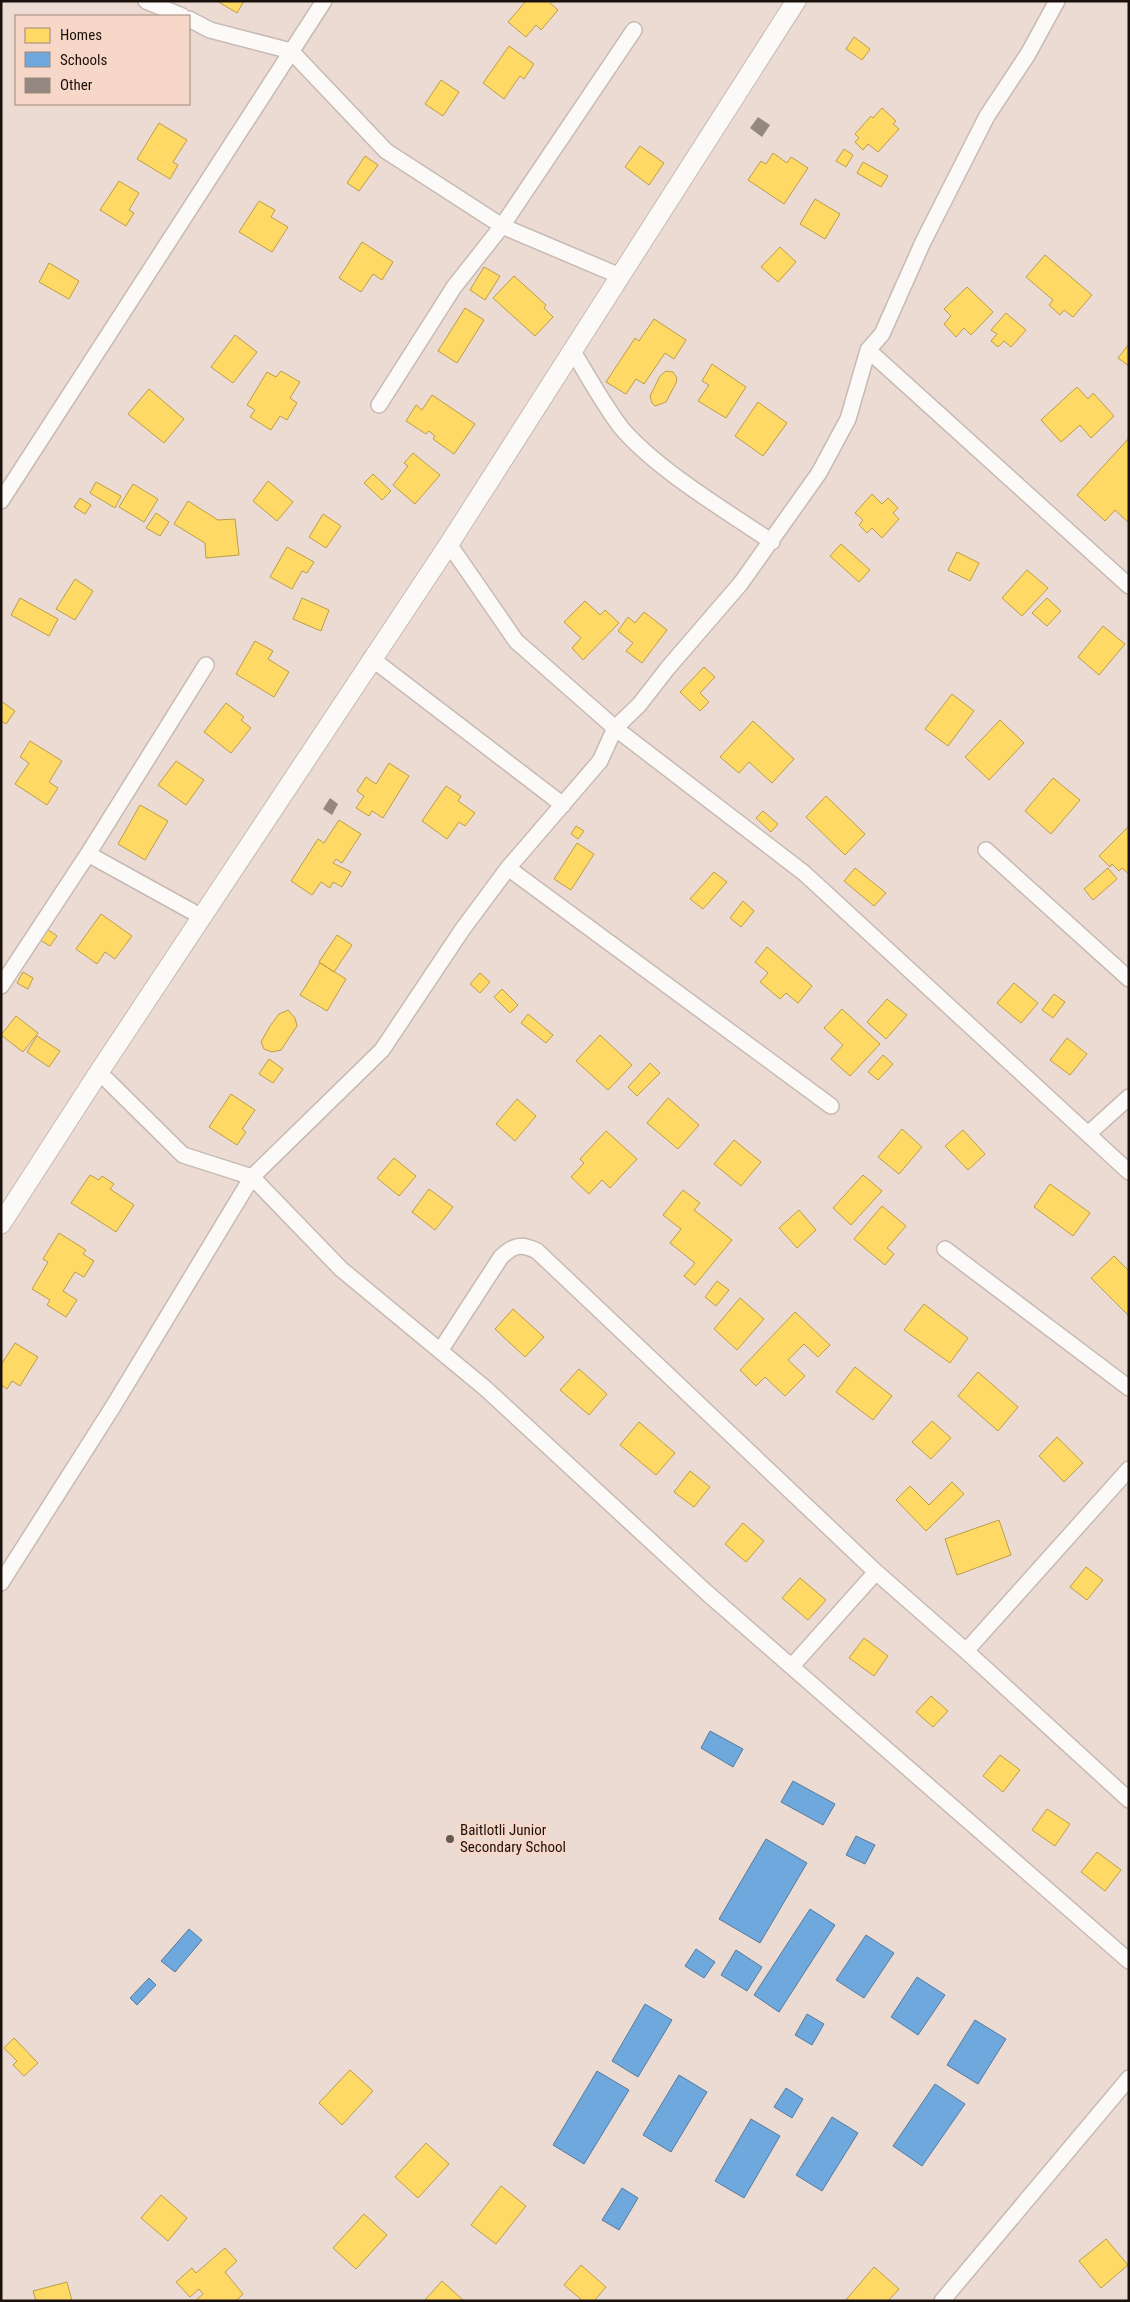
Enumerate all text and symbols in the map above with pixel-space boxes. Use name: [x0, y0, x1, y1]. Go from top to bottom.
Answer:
legend: [15, 15, 190, 105]
text: Homes: [60, 26, 102, 44]
text: Schools: [60, 51, 107, 69]
text: Other: [60, 76, 93, 94]
place label: Baitlotli Junior Secondary School: [460, 1821, 566, 1856]
marker: Baitlotli Junior Secondary School: [444, 1833, 456, 1845]

